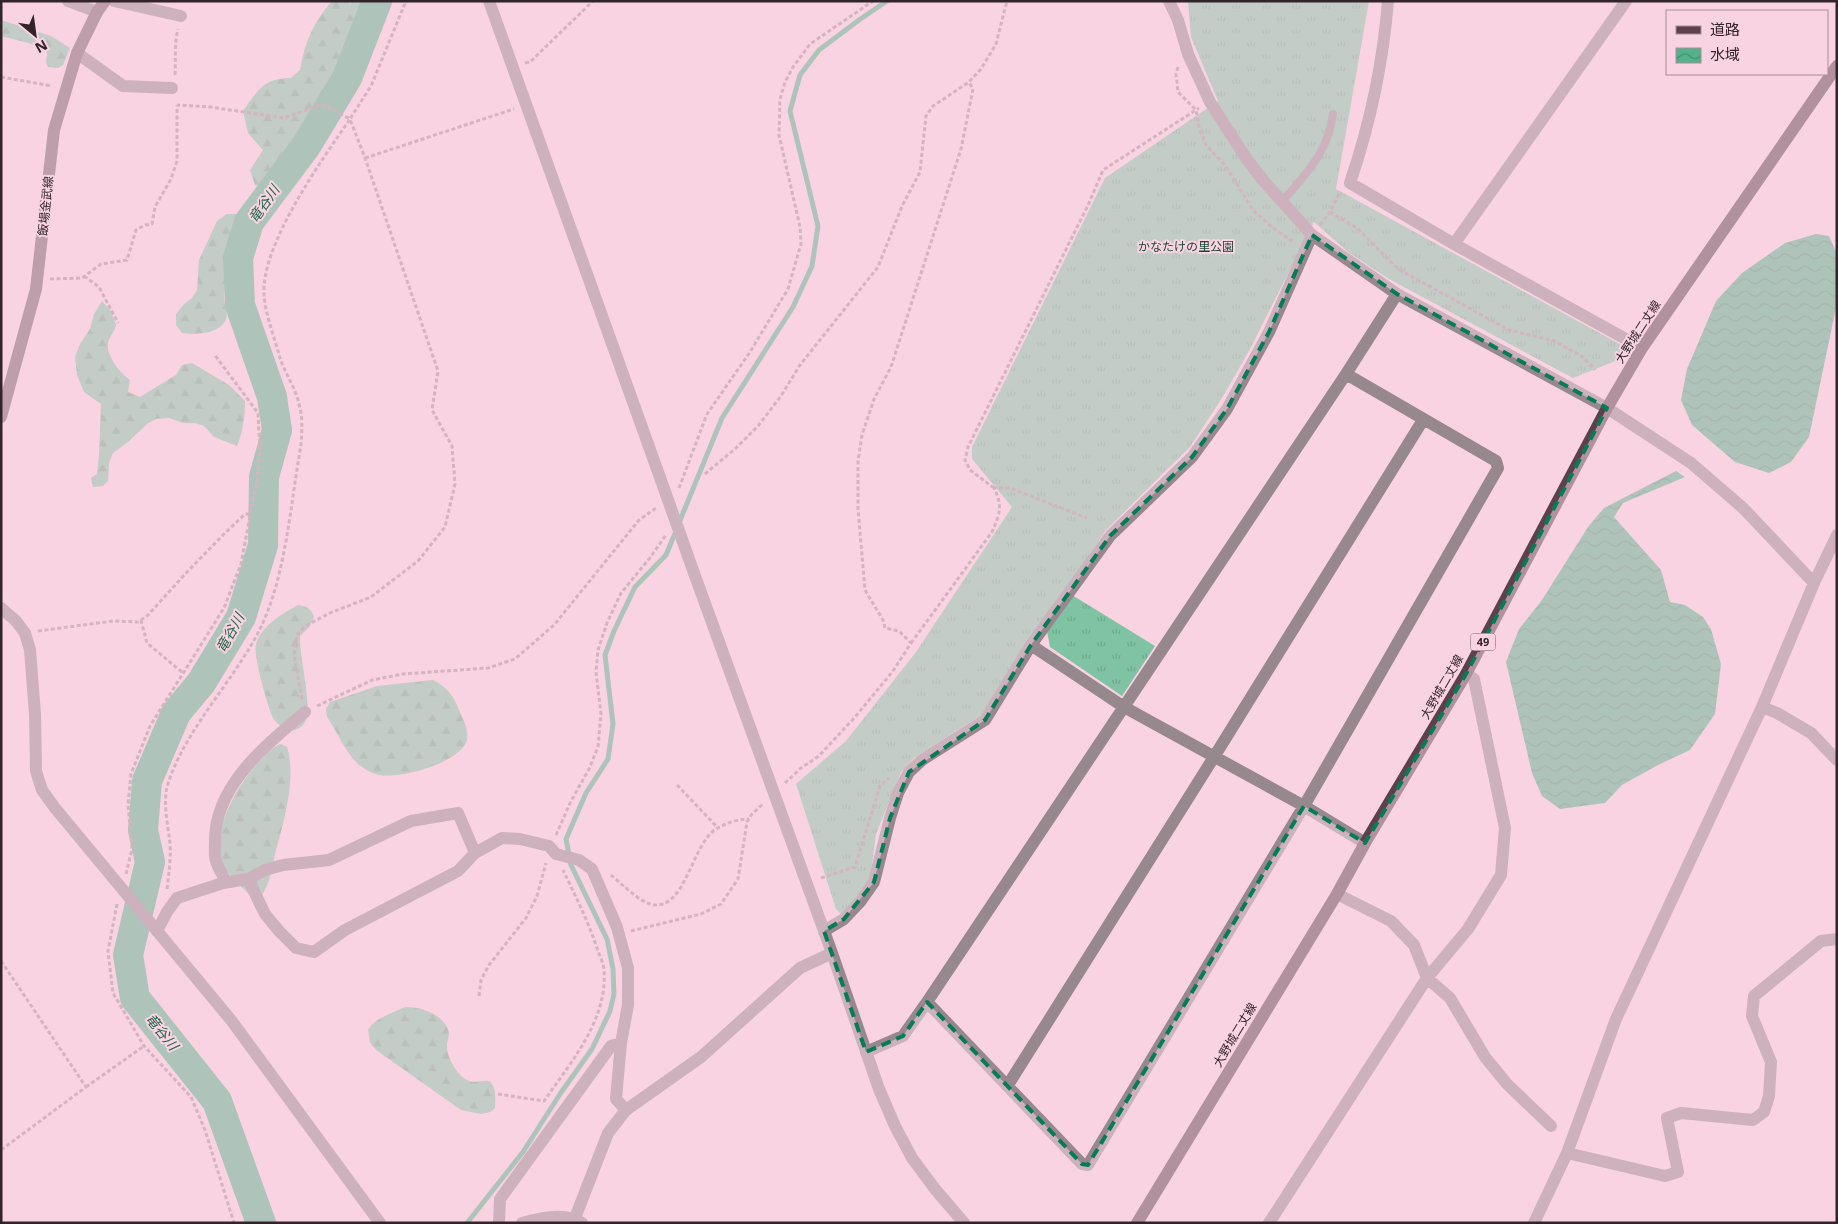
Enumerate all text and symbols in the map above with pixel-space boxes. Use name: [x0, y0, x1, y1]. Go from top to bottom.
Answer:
north arrow: [10, 10, 60, 60]
legend: [1666, 10, 1828, 75]
text: 道路: [1710, 19, 1740, 39]
text: N: [32, 36, 51, 58]
text: 水域: [1710, 44, 1740, 64]
street label: 飯場金武線: [34, 175, 57, 237]
water label: 竜谷川: [244, 179, 285, 226]
park label: かなたけの里公園: [1138, 238, 1234, 255]
street label: 大野城二丈線: [1611, 297, 1664, 367]
water label: 竜谷川: [211, 608, 249, 656]
road number: 49: [1470, 634, 1496, 650]
street label: 大野城二丈線: [1416, 651, 1467, 722]
street label: 大野城二丈線: [1209, 999, 1260, 1070]
water label: 竜谷川: [142, 1009, 184, 1056]

